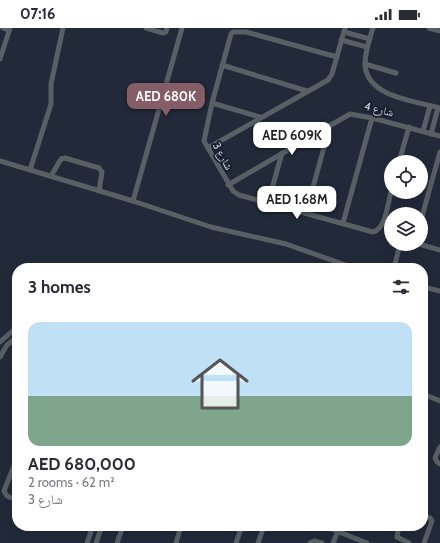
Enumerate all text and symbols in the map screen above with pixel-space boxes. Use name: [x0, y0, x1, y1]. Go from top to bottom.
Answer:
text: 07:16: [20, 5, 56, 23]
pin: AED 680K: [125, 83, 207, 117]
text: AED 680K: [136, 88, 196, 104]
street label: شارع 4: [363, 99, 395, 119]
pin: AED 609K: [251, 122, 333, 156]
text: AED 609K: [262, 127, 322, 143]
street label: شارع 3: [210, 140, 236, 172]
map controls: [384, 155, 428, 251]
button: locate: [384, 155, 428, 199]
pin: AED 1.68M: [251, 186, 343, 220]
text: AED 1.68M: [266, 191, 328, 207]
button: layers: [384, 207, 428, 251]
icon: filters: [390, 276, 412, 298]
text: 3 homes: [28, 277, 91, 297]
icon: home: [184, 348, 256, 420]
text: AED 680,000: [28, 454, 136, 474]
text: 2 rooms · 62 m²: [28, 474, 115, 490]
text: شارع 3: [28, 491, 63, 507]

